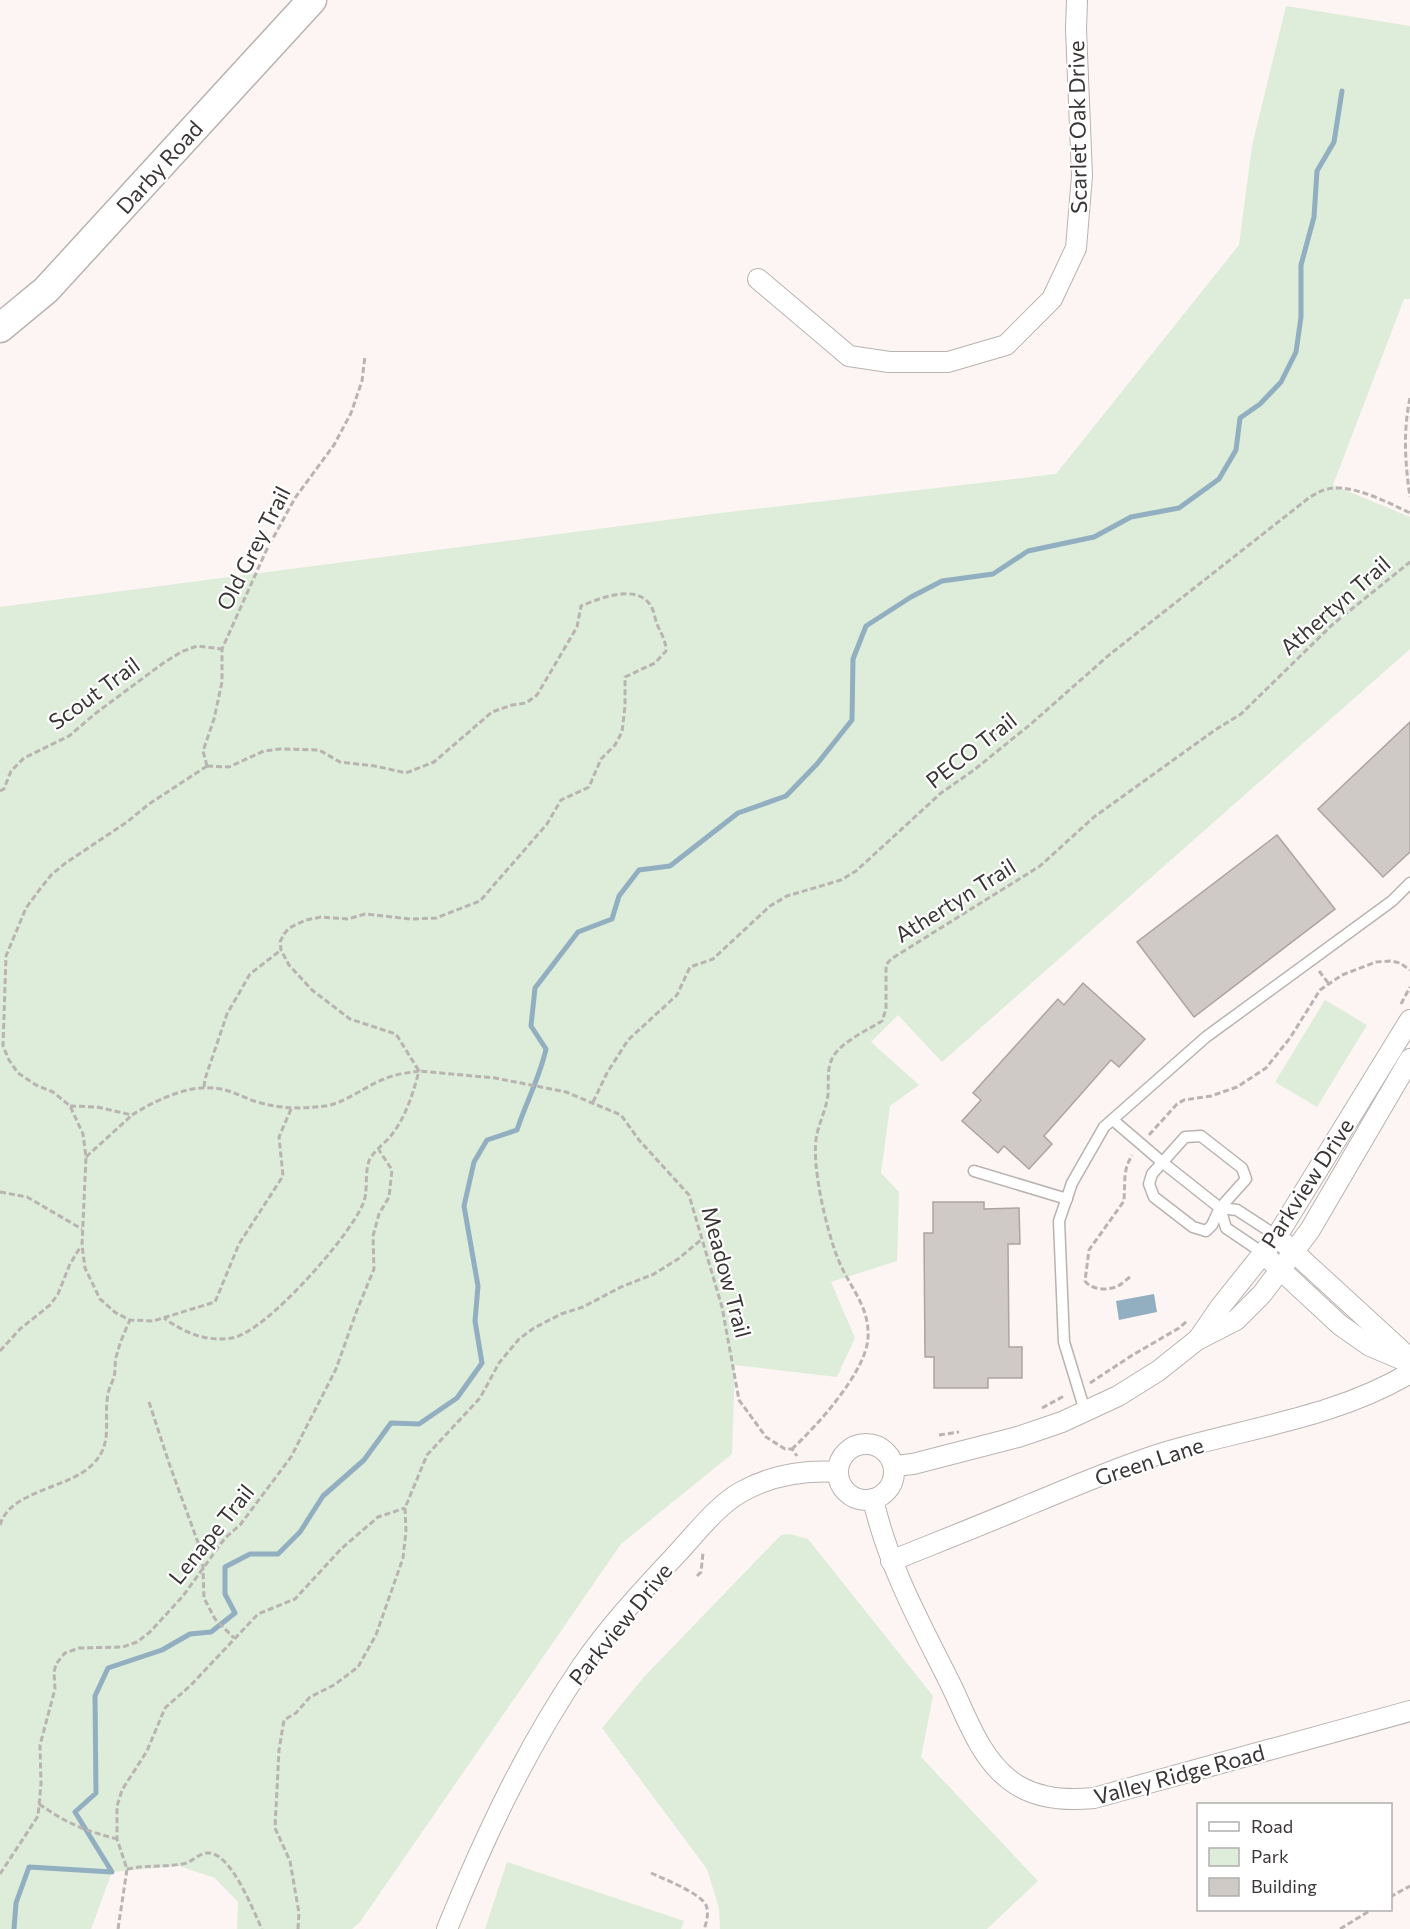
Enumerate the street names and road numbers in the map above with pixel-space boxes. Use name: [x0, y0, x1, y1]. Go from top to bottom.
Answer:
street label: Scarlet Oak Drive: [1062, 40, 1092, 214]
street label: Darby Road: [110, 115, 208, 219]
street label: Old Grey Trail: [210, 481, 296, 615]
street label: Athertyn Trail: [1274, 550, 1396, 660]
street label: Scout Trail: [43, 651, 145, 735]
street label: PECO Trail: [920, 706, 1022, 794]
street label: Athertyn Trail: [890, 852, 1020, 948]
street label: Parkview Drive: [1255, 1113, 1359, 1253]
street label: Meadow Trail: [696, 1203, 758, 1341]
street label: Green Lane: [1091, 1431, 1207, 1491]
street label: Lenape Trail: [163, 1479, 259, 1589]
street label: Parkview Drive: [563, 1558, 677, 1690]
street label: Valley Ridge Road: [1091, 1738, 1267, 1810]

